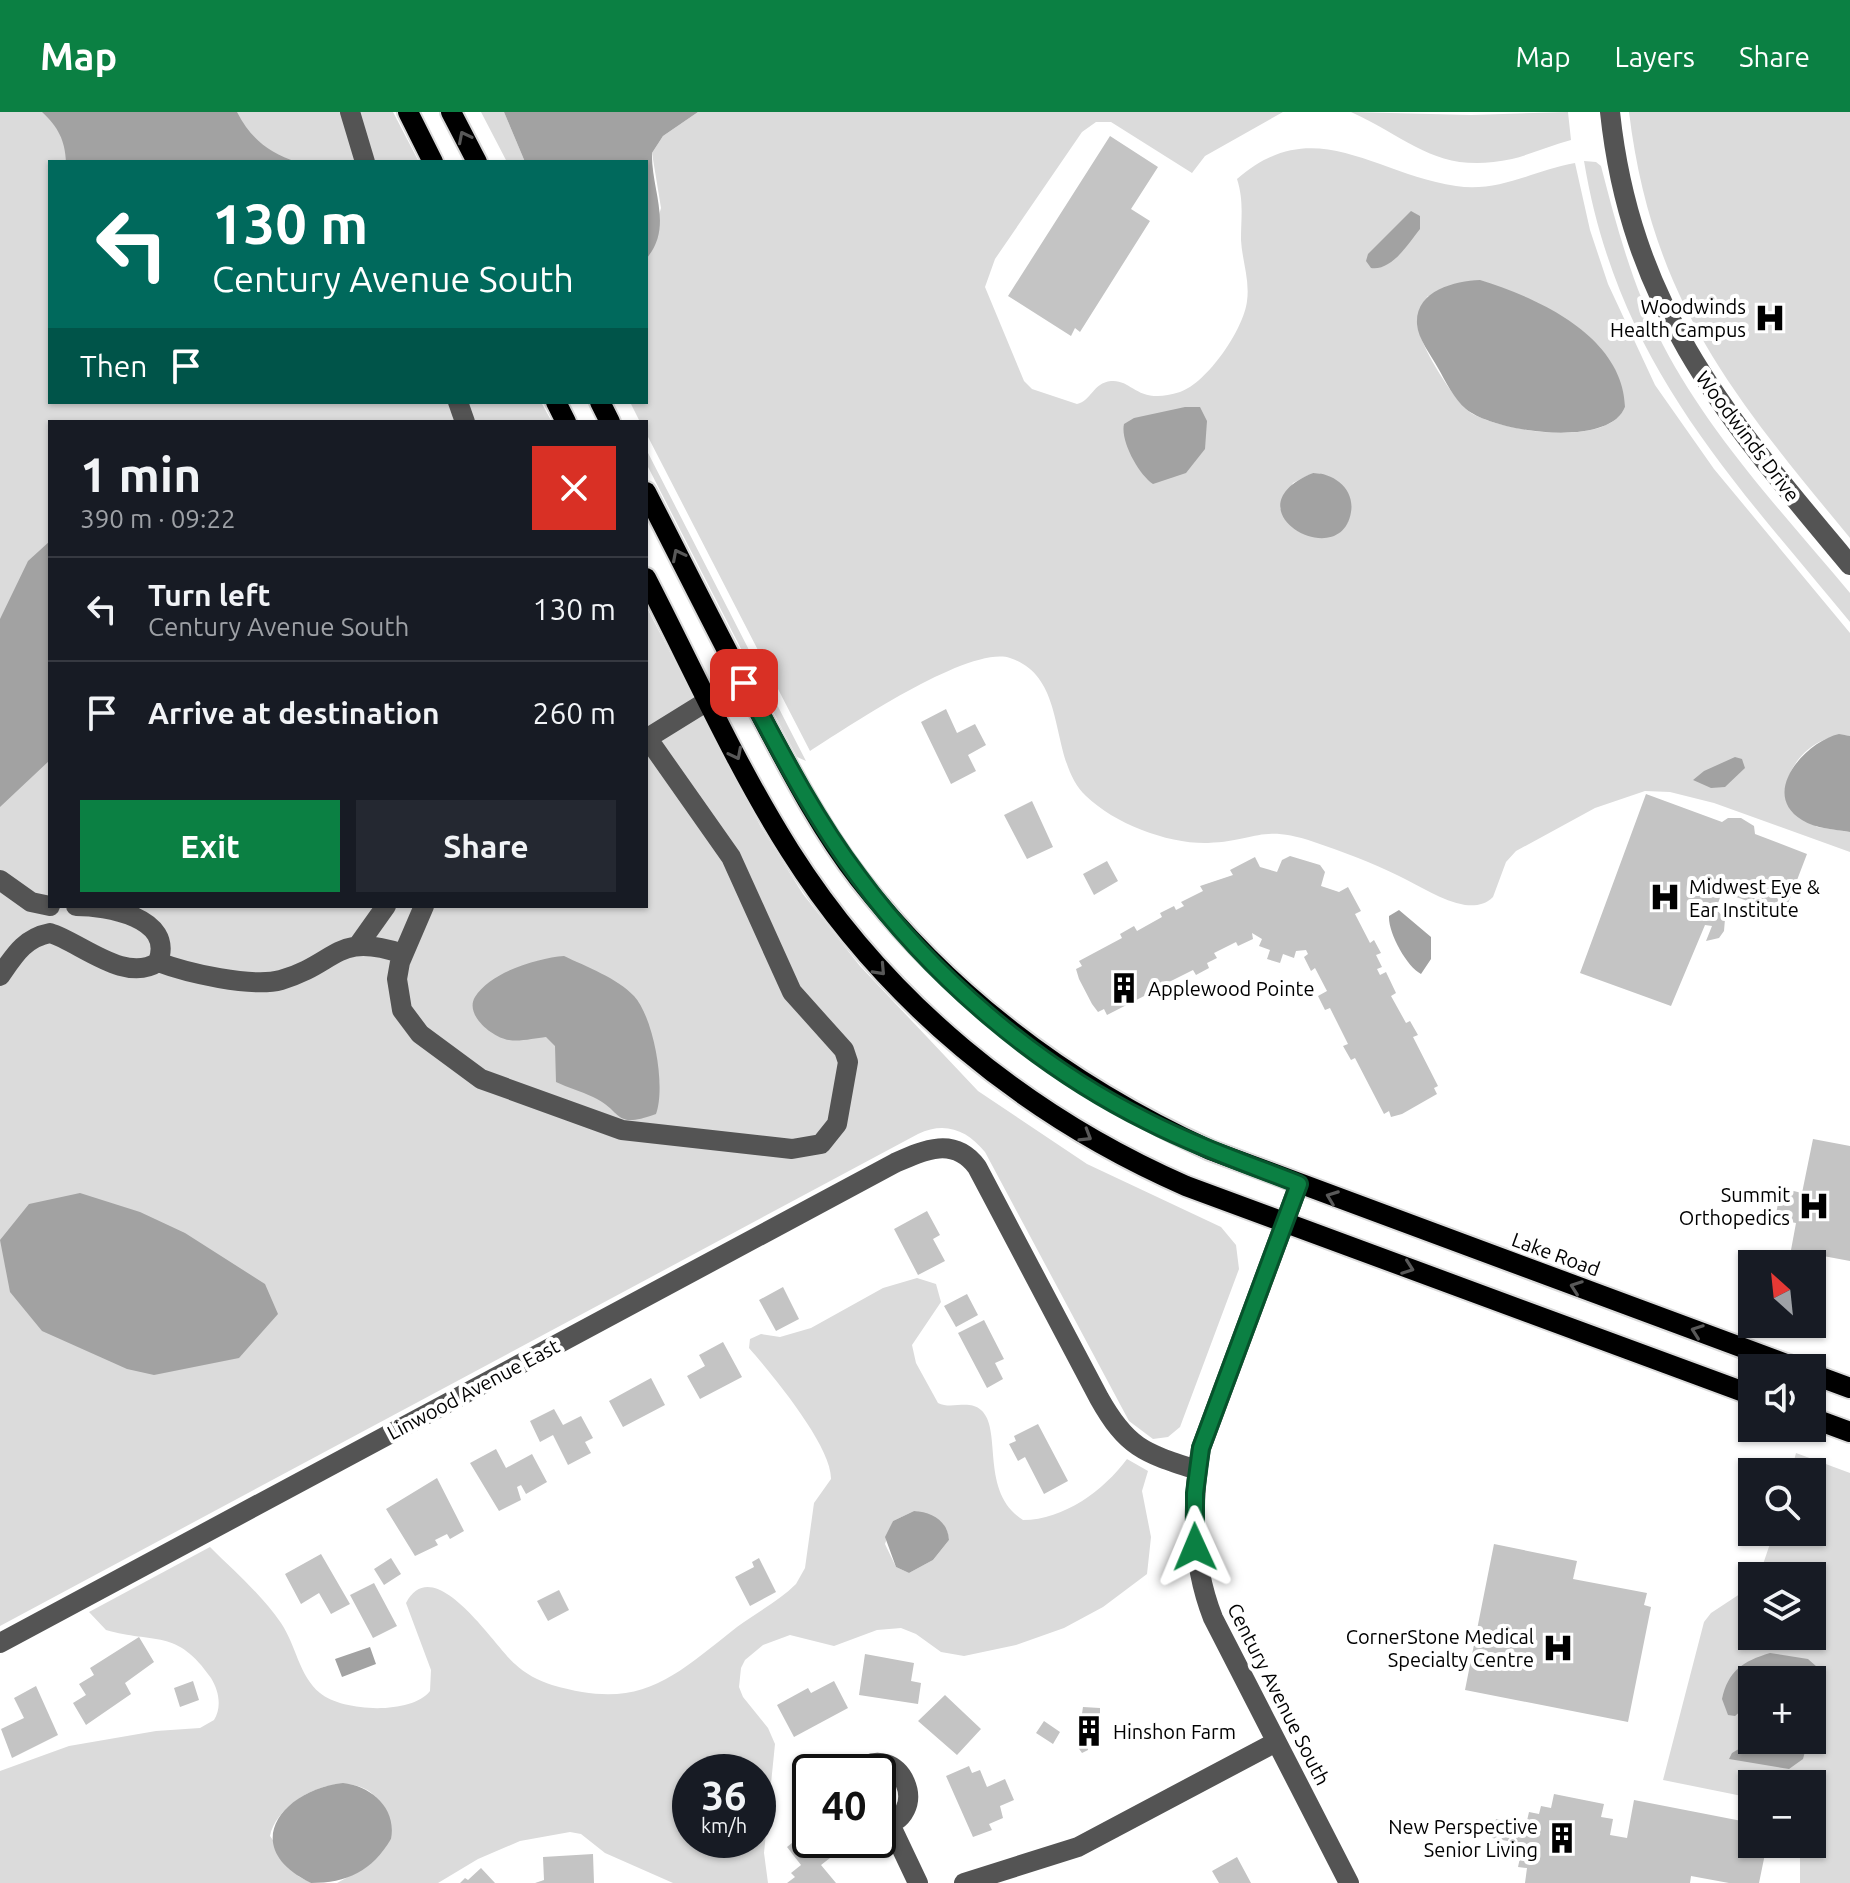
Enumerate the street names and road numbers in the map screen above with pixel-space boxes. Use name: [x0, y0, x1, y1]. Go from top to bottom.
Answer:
street label: Woodwinds Drive: [1691, 366, 1805, 506]
street label: Lake Road: [1509, 1227, 1603, 1281]
street label: Linwood Avenue East: [383, 1334, 563, 1444]
street label: Century Avenue South: [1223, 1599, 1335, 1789]

